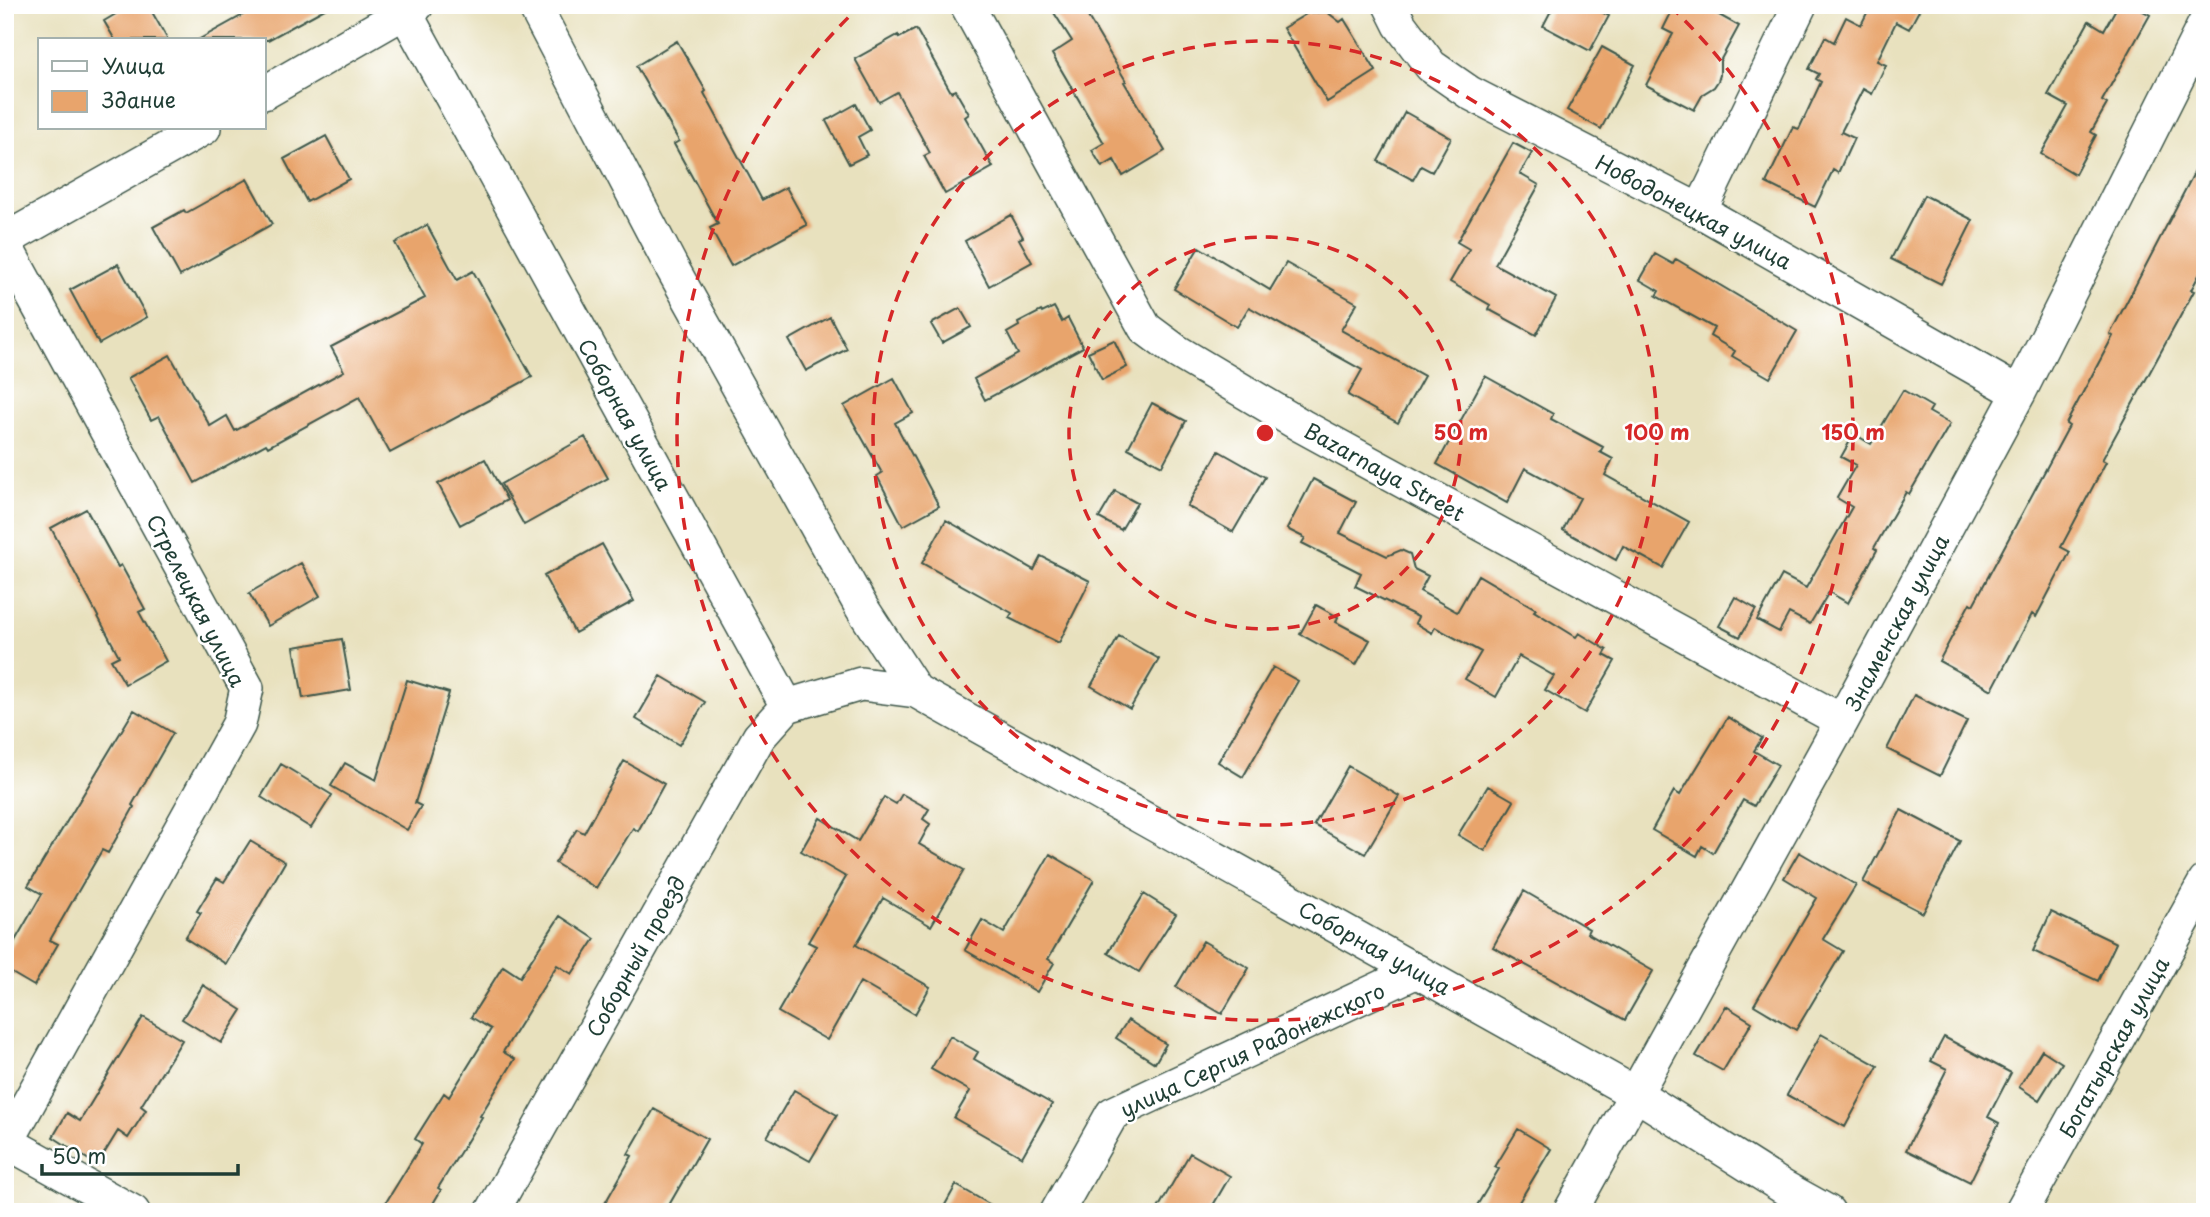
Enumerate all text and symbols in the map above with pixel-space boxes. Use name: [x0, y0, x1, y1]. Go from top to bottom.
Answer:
legend: [38, 38, 266, 130]
text: Улица: [102, 49, 165, 81]
text: Здание: [102, 83, 176, 115]
street label: Новодонецкая улица: [1590, 146, 1799, 277]
street label: Соборная улица: [571, 332, 681, 497]
street label: Bazarnaya Street: [1299, 414, 1471, 528]
text: 50 m: [1434, 415, 1488, 447]
text: 100 m: [1624, 415, 1690, 447]
text: 150 m: [1821, 415, 1885, 447]
centre of rings: [1253, 421, 1277, 445]
street label: Стрелецкая улица: [140, 508, 255, 693]
street label: Знаменская улица: [1835, 527, 1956, 717]
street label: Соборный проезд: [577, 869, 693, 1043]
street label: Соборная улица: [1293, 892, 1458, 1002]
street label: Богатырская улица: [2050, 950, 2177, 1143]
street label: улица Сергия Радонежского: [1114, 973, 1390, 1125]
scale bar: [42, 1133, 238, 1177]
text: 50 m: [52, 1139, 106, 1171]

